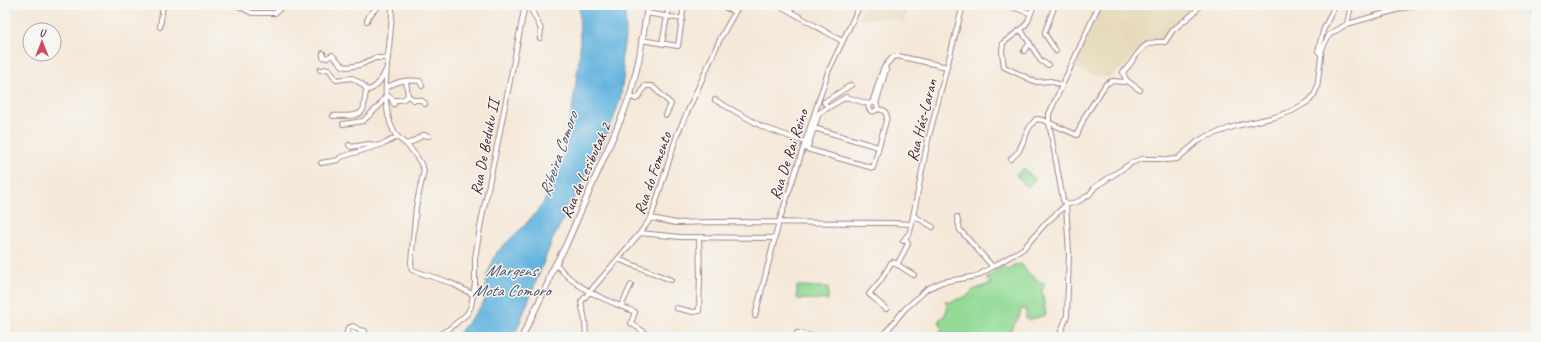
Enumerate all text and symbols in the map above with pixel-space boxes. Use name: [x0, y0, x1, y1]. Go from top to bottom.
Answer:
north arrow: [22, 22, 62, 62]
text: U: [39, 25, 47, 39]
street label: Rua Hás-Laran: [902, 76, 942, 164]
street label: Rua De Beduku II: [466, 94, 505, 197]
street label: Rua De Rai Reino: [765, 104, 814, 202]
water label: Ribeira Comoro: [534, 106, 584, 199]
street label: Rua de Lesibutak 2: [556, 118, 617, 221]
street label: Rua do Fomento: [630, 128, 677, 217]
water label: Margens Mota Comoro: [472, 260, 553, 301]

